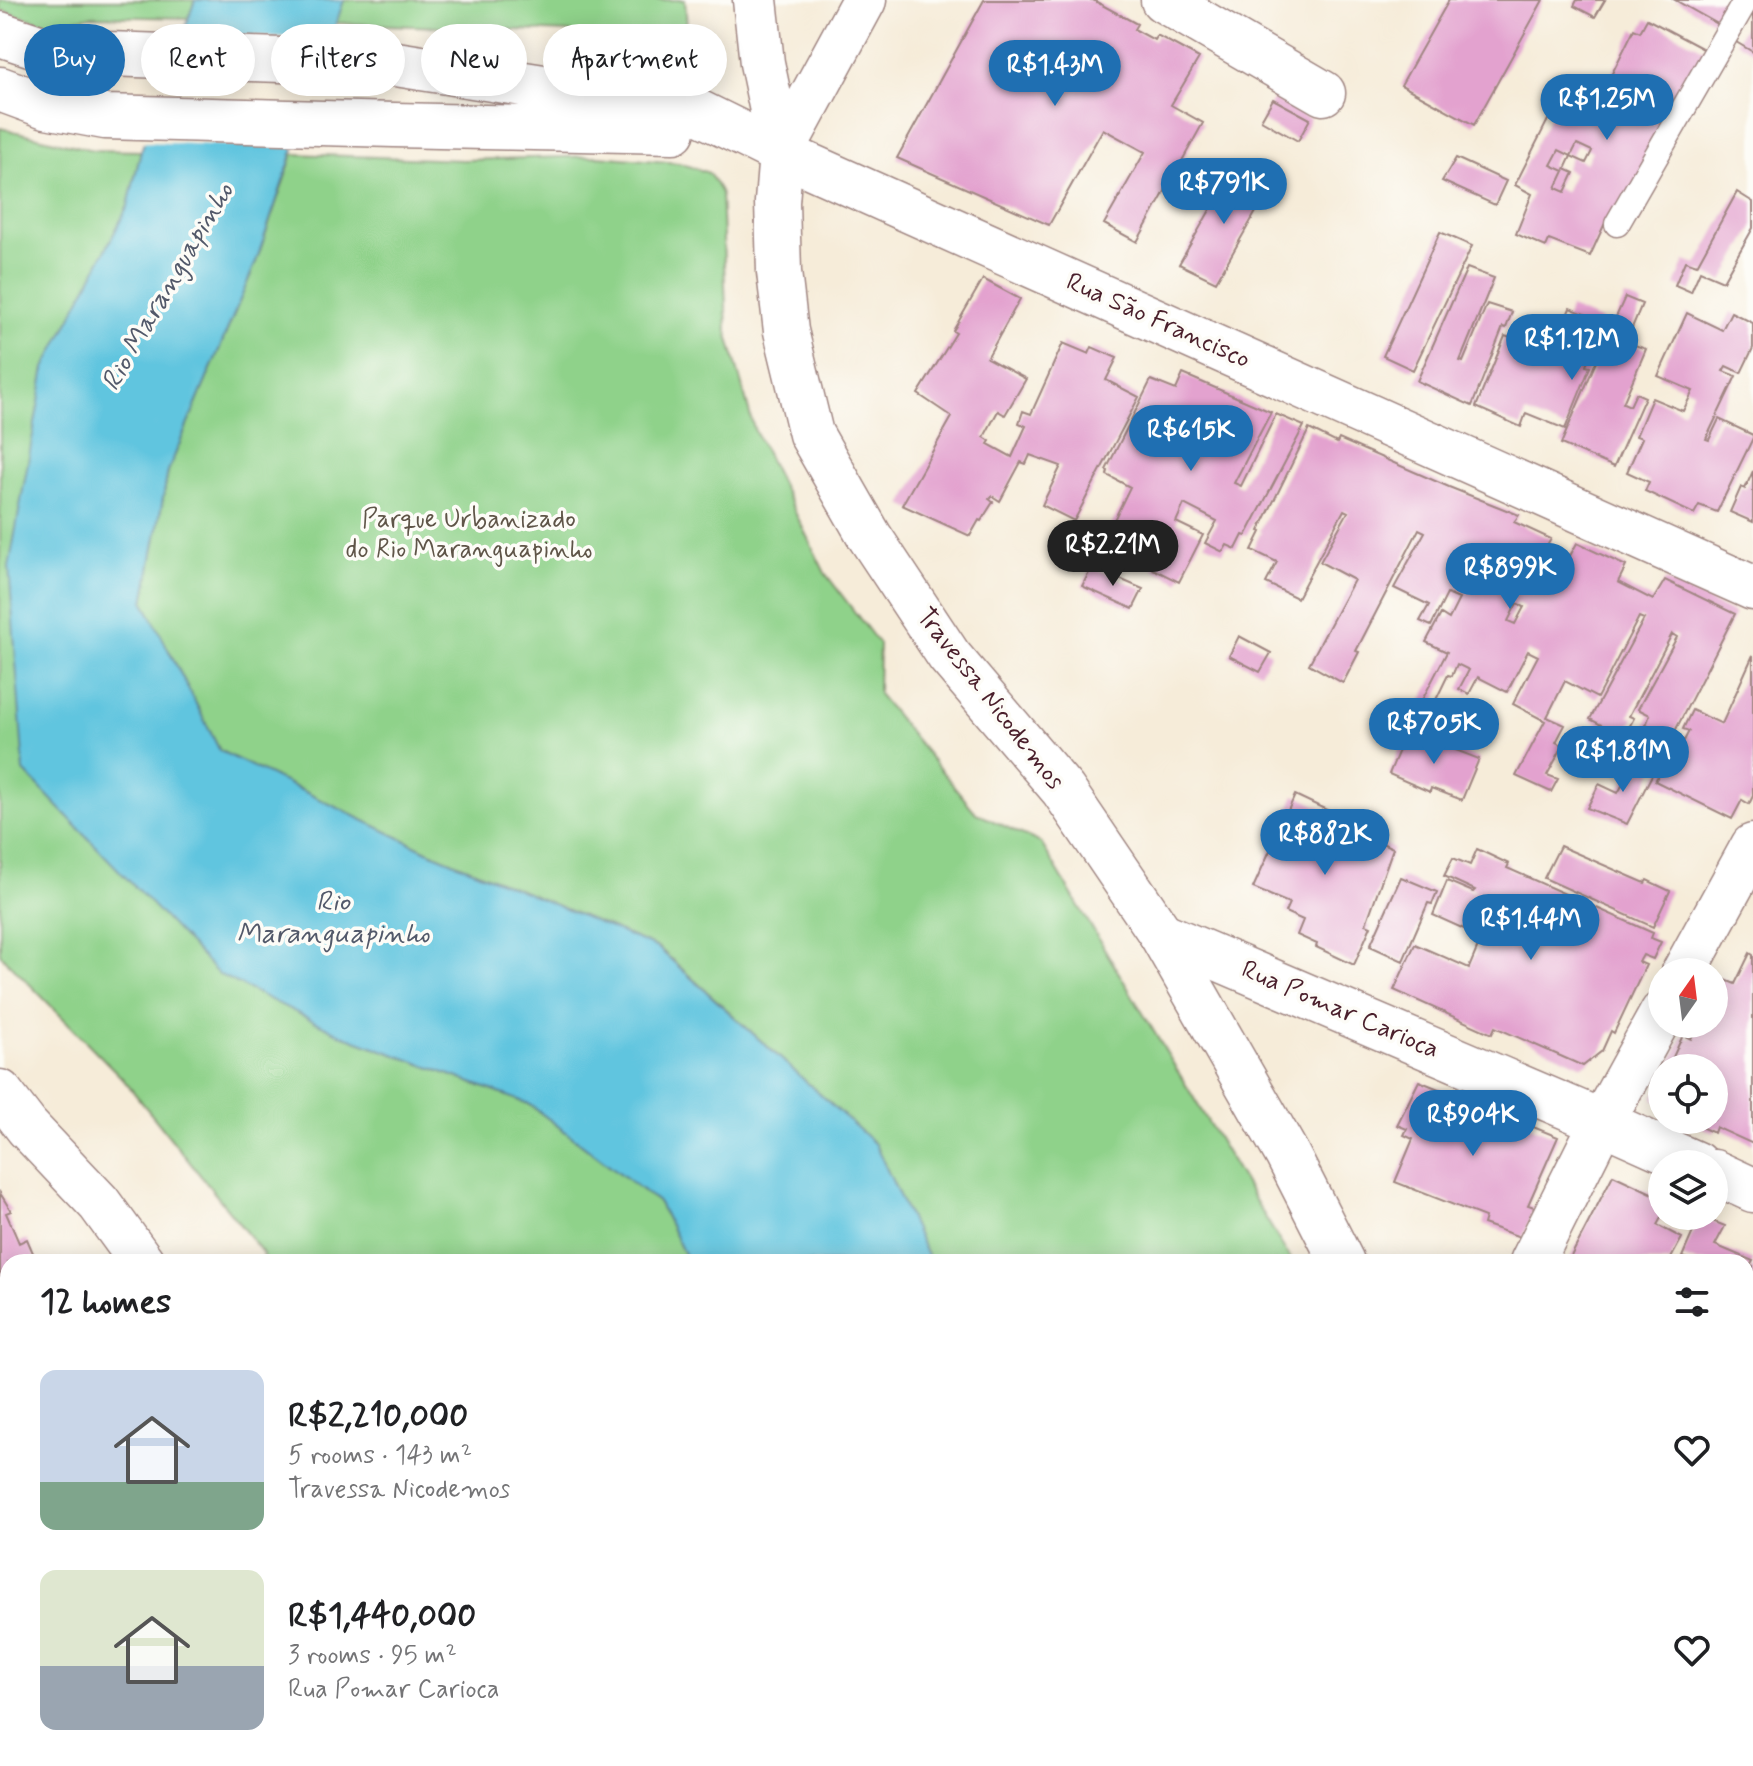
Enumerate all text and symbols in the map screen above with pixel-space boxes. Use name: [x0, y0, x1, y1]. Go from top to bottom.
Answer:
chip: Buy: [24, 24, 125, 96]
chip: Rent: [141, 24, 255, 96]
chip: Filters: [271, 24, 405, 96]
chip: New: [421, 24, 527, 96]
chip: Apartment: [543, 24, 727, 96]
pin: R$1.43M: [981, 40, 1129, 108]
text: R$1.43M: [1007, 49, 1103, 83]
pin: R$1.25M: [1533, 74, 1681, 142]
text: R$1.25M: [1559, 83, 1655, 117]
pin: R$791K: [1159, 158, 1289, 226]
text: R$791K: [1179, 167, 1269, 201]
water label: Rio Maranguapinho: [93, 176, 243, 398]
street label: Rua São Francisco: [1061, 265, 1255, 377]
pin: R$1.12M: [1498, 314, 1646, 382]
text: R$1.12M: [1524, 323, 1620, 357]
pin: R$615K: [1126, 405, 1256, 473]
text: R$615K: [1147, 414, 1235, 448]
park label: Parque Urbanizado do Rio Maranguapinho: [346, 503, 593, 567]
pin: R$2.21M: [1039, 520, 1187, 588]
text: R$2.21M: [1065, 529, 1161, 563]
pin: R$899K: [1445, 543, 1575, 611]
text: R$899K: [1464, 552, 1556, 586]
street label: Travessa Nicodemos: [908, 601, 1072, 797]
pin: R$705K: [1369, 698, 1499, 766]
text: R$705K: [1387, 707, 1481, 741]
pin: R$1.81M: [1549, 726, 1697, 794]
text: R$1.81M: [1575, 735, 1671, 769]
pin: R$882K: [1260, 809, 1390, 877]
text: R$882K: [1278, 818, 1372, 852]
water label: Rio Maranguapinho: [236, 884, 430, 953]
pin: R$1.44M: [1457, 894, 1605, 962]
text: R$1.44M: [1480, 903, 1582, 937]
street label: Rua Pomar Carioca: [1236, 953, 1444, 1067]
north arrow: [1648, 958, 1728, 1038]
map controls: [1648, 958, 1728, 1230]
button: locate: [1648, 1054, 1728, 1134]
pin: R$904K: [1408, 1090, 1538, 1158]
text: R$904K: [1427, 1099, 1519, 1133]
button: layers: [1648, 1150, 1728, 1230]
text: 12 homes: [40, 1280, 171, 1325]
icon: filters: [1670, 1280, 1714, 1324]
text: R$2,210,000: [288, 1394, 468, 1439]
icon: home: [104, 1402, 200, 1498]
icon: heart: [1670, 1428, 1714, 1472]
text: 5 rooms · 143 m²: [288, 1439, 472, 1473]
text: Travessa Nicodemos: [288, 1473, 510, 1507]
text: R$1,440,000: [288, 1594, 476, 1639]
icon: home: [104, 1602, 200, 1698]
icon: heart: [1670, 1628, 1714, 1672]
text: 3 rooms · 95 m²: [288, 1639, 457, 1673]
text: Rua Pomar Carioca: [288, 1673, 500, 1707]

